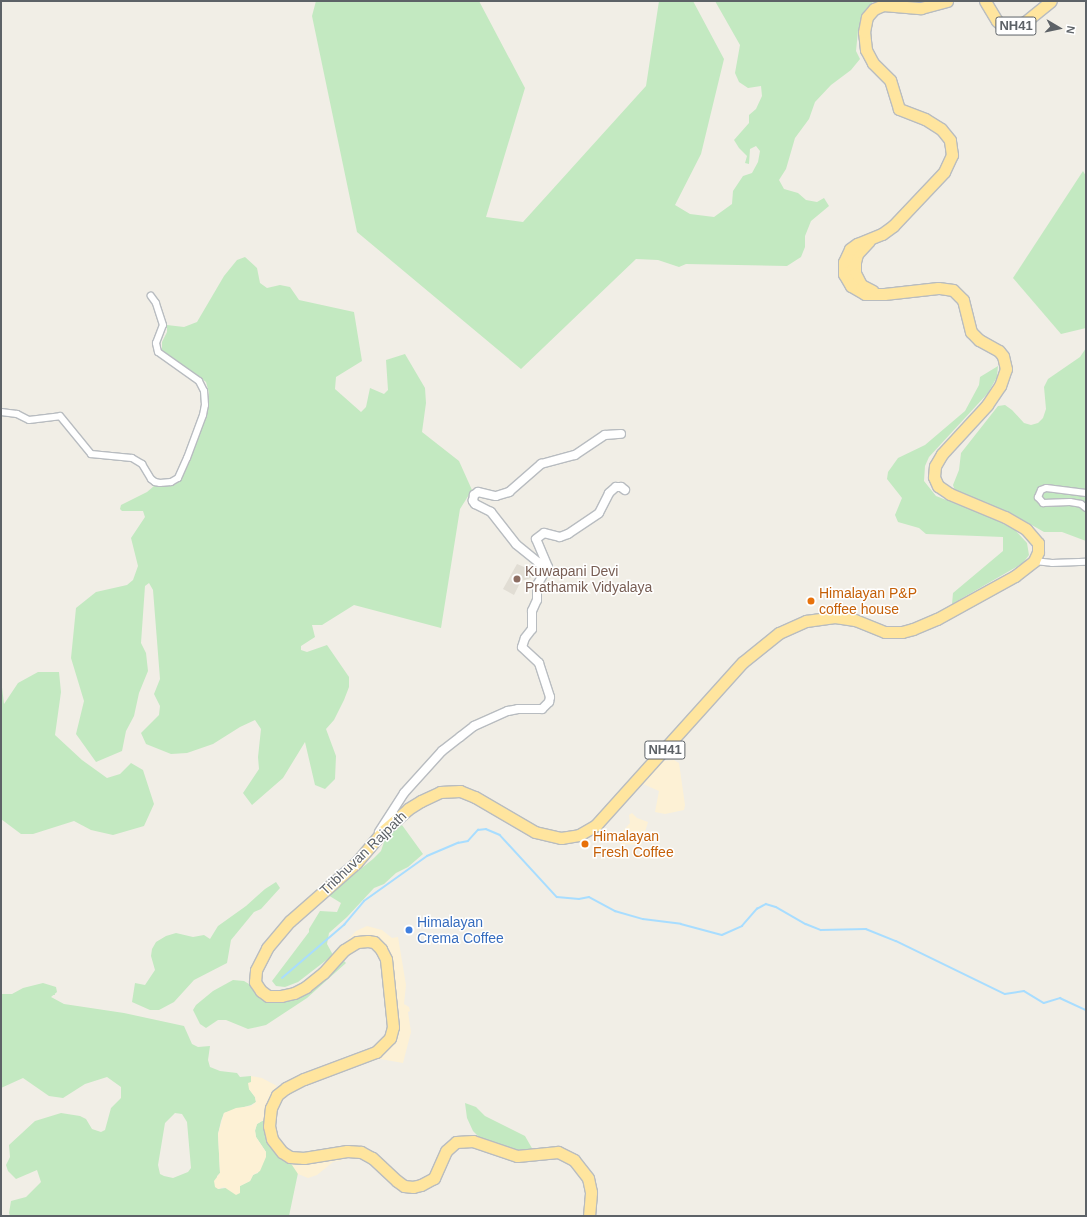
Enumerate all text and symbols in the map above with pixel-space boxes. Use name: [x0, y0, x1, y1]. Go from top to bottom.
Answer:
north arrow: [1039, 8, 1079, 48]
road number: NH41: [995, 15, 1037, 37]
text: N: [1064, 25, 1077, 35]
place label: Kuwapani Devi Prathamik Vidyalaya: [525, 563, 652, 596]
marker: Kuwapani Devi Prathamik Vidyalaya: [512, 574, 522, 584]
place label: Himalayan P&P coffee house: [819, 585, 917, 618]
marker: Himalayan P&P coffee house: [806, 596, 816, 606]
road number: NH41: [644, 739, 686, 761]
street label: Tribhuvan Rajpath: [316, 807, 410, 899]
place label: Himalayan Fresh Coffee: [593, 828, 674, 860]
marker: Himalayan Fresh Coffee: [580, 839, 590, 849]
place label: Himalayan Crema Coffee: [417, 914, 504, 946]
marker: Himalayan Crema Coffee: [404, 925, 414, 935]

